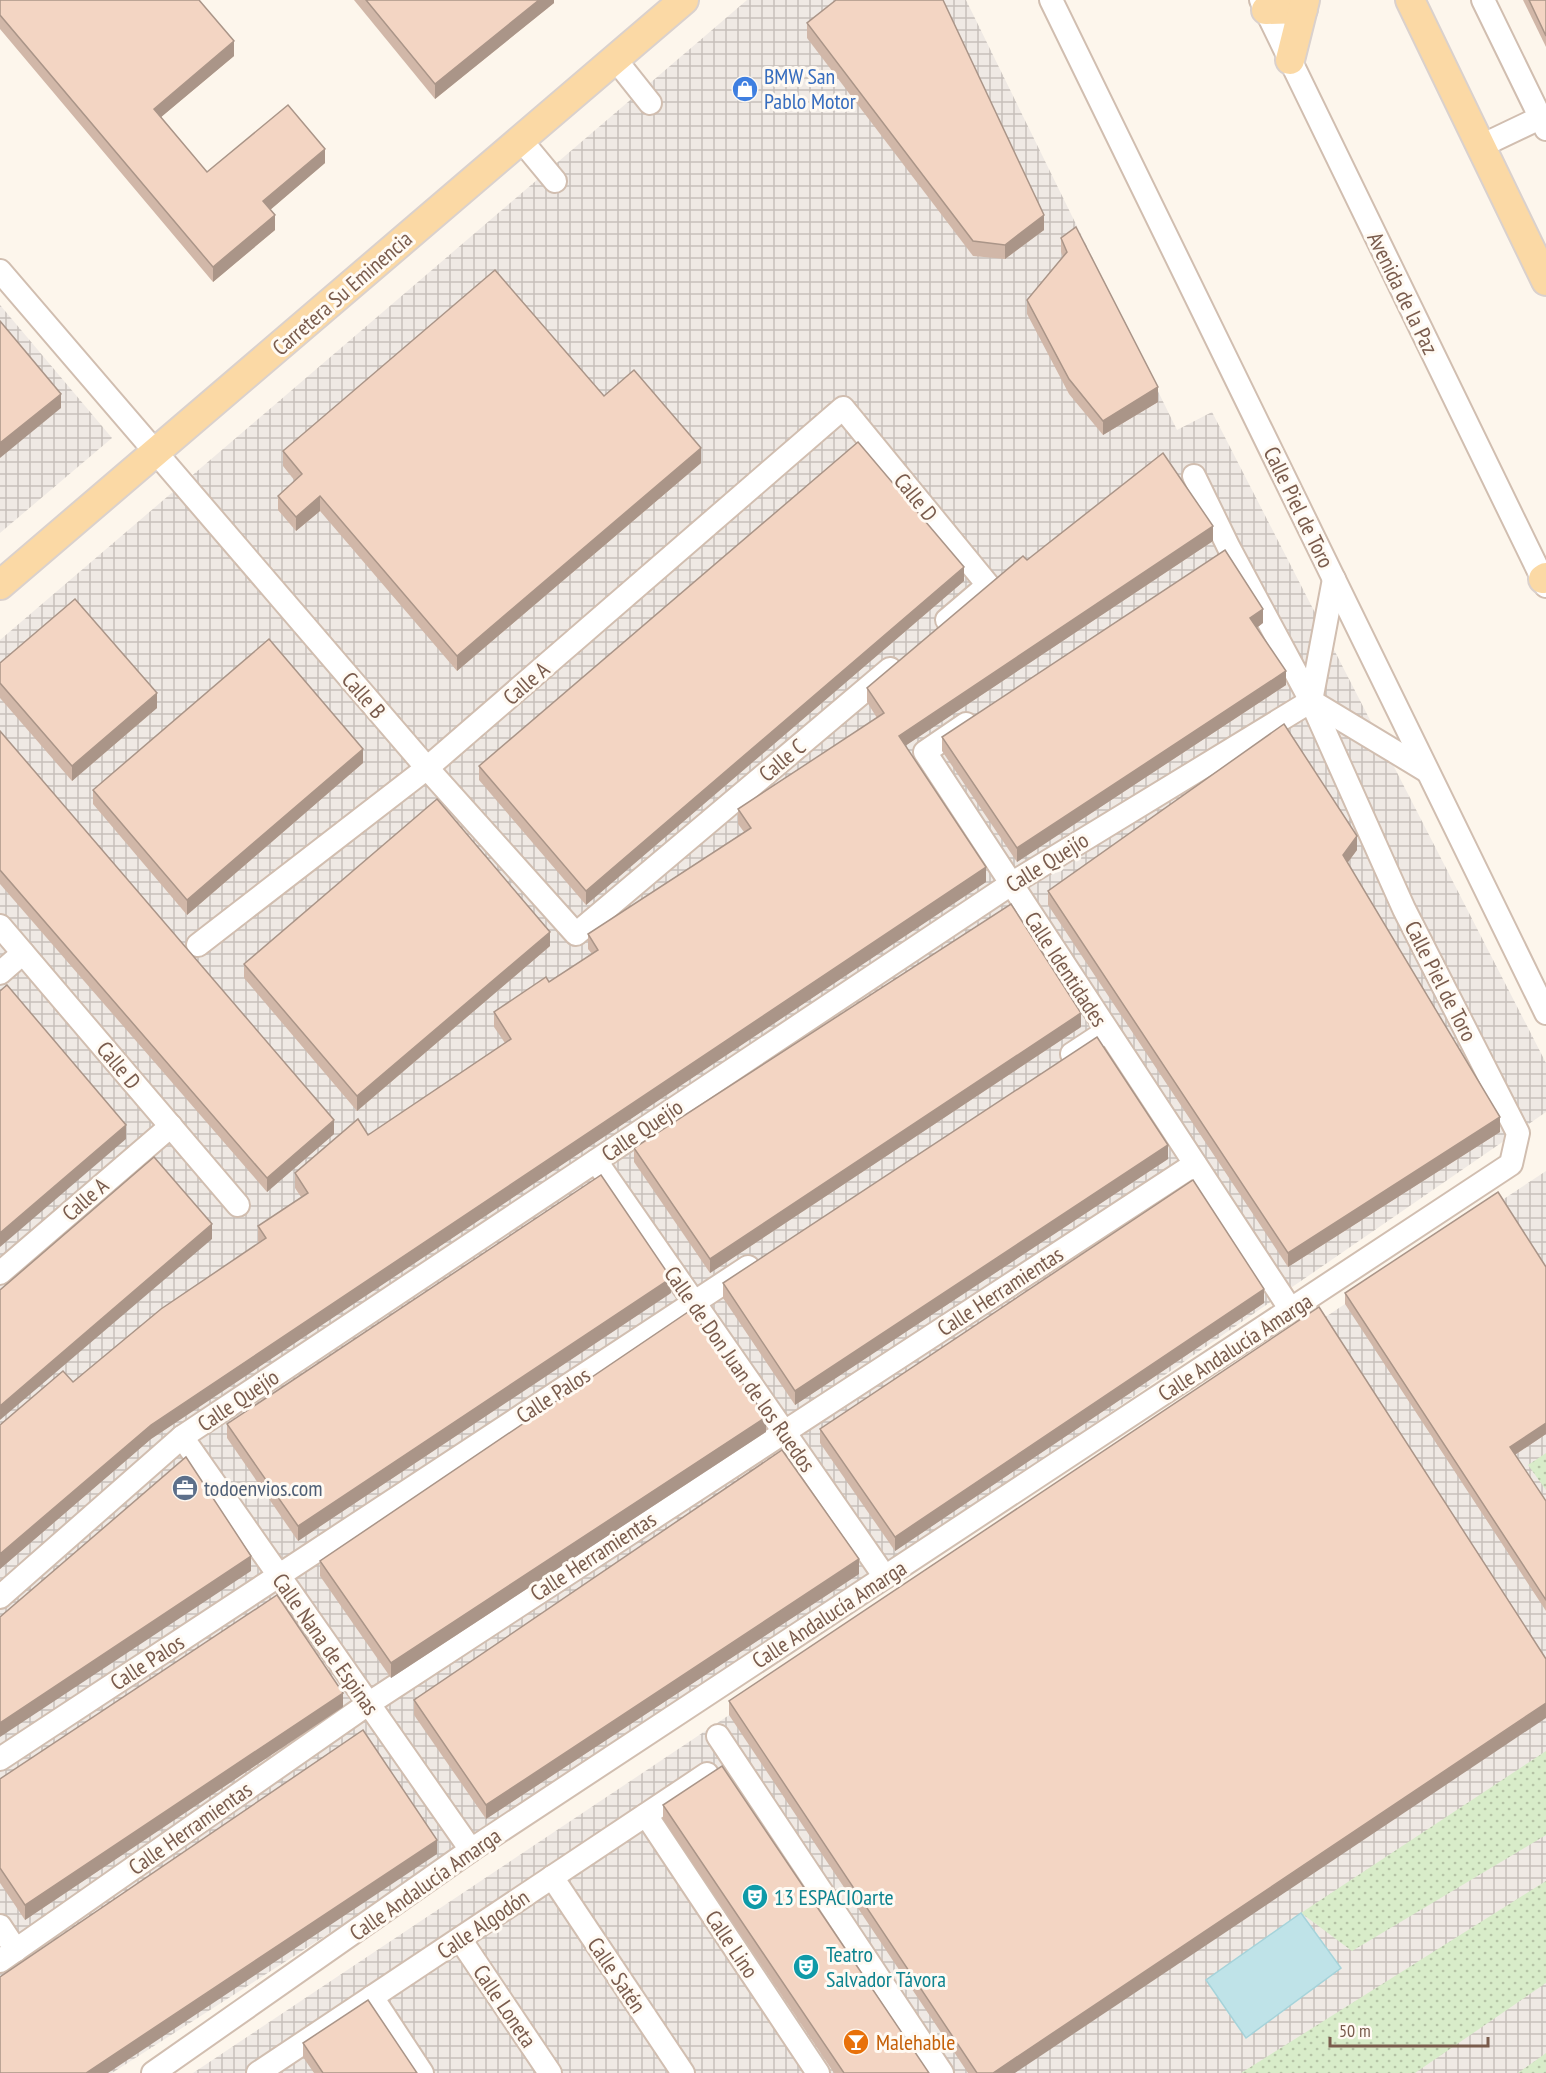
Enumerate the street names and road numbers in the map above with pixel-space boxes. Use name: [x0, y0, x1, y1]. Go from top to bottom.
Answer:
street label: Carretera Su Eminencia: [266, 225, 418, 361]
street label: Avenida de la Paz: [1361, 227, 1445, 359]
street label: Calle Piel de Toro: [1258, 442, 1340, 572]
street label: Calle D: [888, 467, 944, 527]
street label: Calle A: [497, 655, 555, 711]
street label: Calle B: [336, 666, 392, 724]
street label: Calle C: [753, 732, 811, 788]
street label: Calle Quejío: [1000, 826, 1094, 898]
street label: Calle Identidades: [1019, 906, 1113, 1032]
street label: Calle Piel de Toro: [1399, 916, 1483, 1046]
street label: Calle D: [91, 1035, 147, 1095]
street label: Calle Quejío: [596, 1093, 688, 1167]
street label: Calle A: [56, 1171, 114, 1227]
street label: Calle Herramientas: [932, 1240, 1068, 1342]
street label: Calle de Don Juan de los Ruedos: [658, 1261, 822, 1477]
street label: Calle Andalucía Amarga: [1153, 1287, 1317, 1407]
street label: Calle Palos: [511, 1361, 595, 1429]
street label: Calle Quejío: [192, 1363, 284, 1437]
street label: Calle Herramientas: [525, 1505, 661, 1607]
street label: Calle Andalucía Amarga: [747, 1554, 911, 1674]
street label: Calle Nana de Espinas: [267, 1568, 385, 1720]
street label: Calle Palos: [105, 1628, 189, 1696]
street label: Calle Herramientas: [123, 1775, 257, 1881]
street label: Calle Andalucía Amarga: [344, 1821, 506, 1947]
street label: Calle Algodón: [432, 1883, 534, 1965]
street label: Calle Lino: [699, 1905, 765, 1983]
street label: Calle Satén: [582, 1932, 652, 2018]
street label: Calle Loneta: [467, 1959, 543, 2053]

